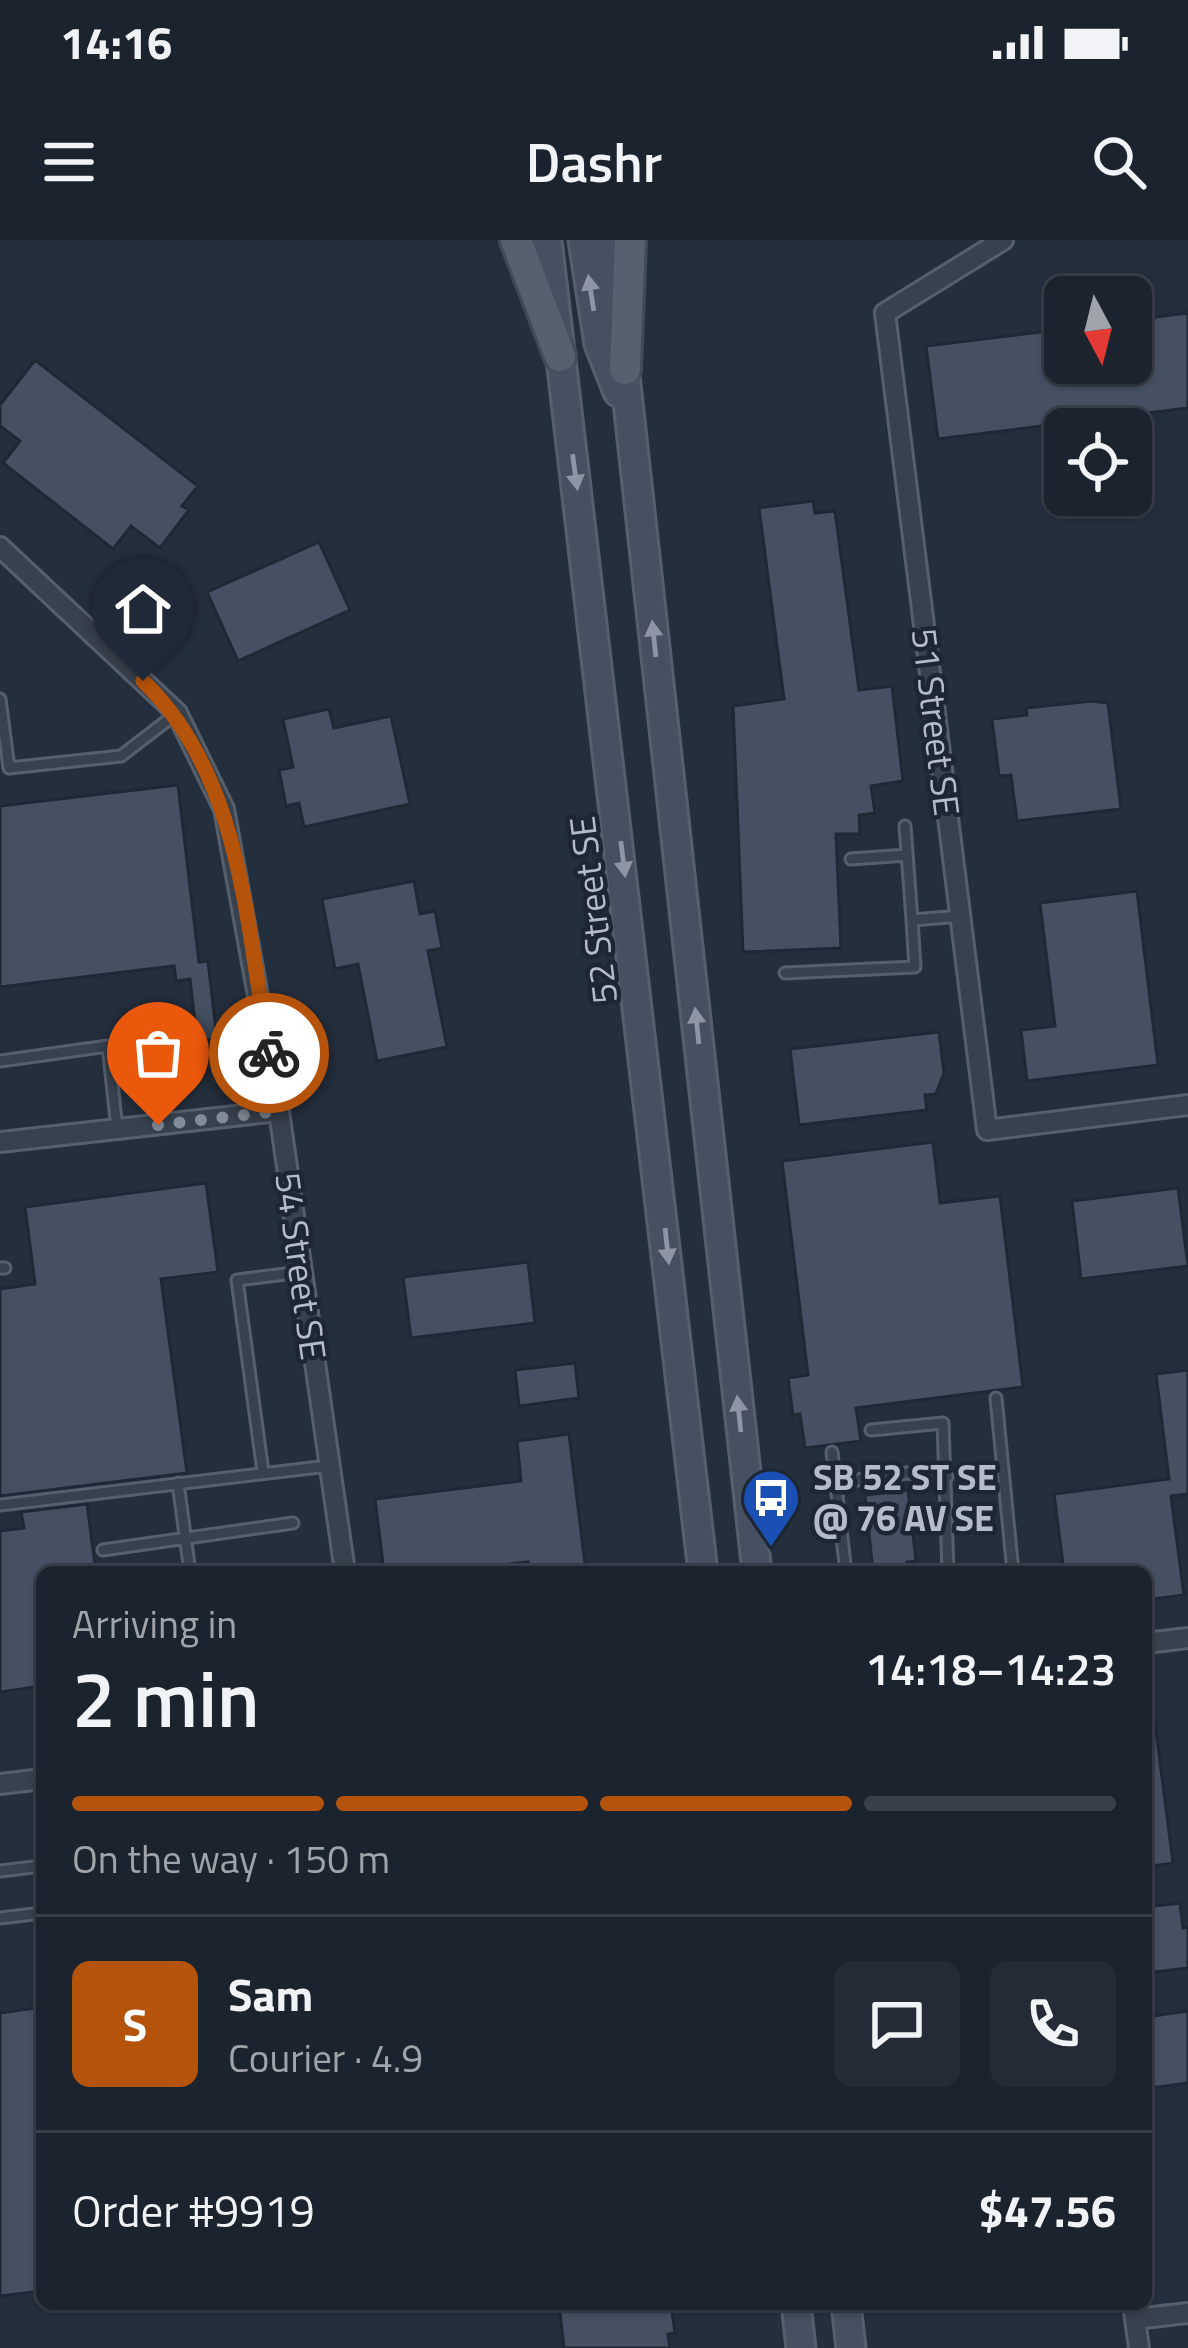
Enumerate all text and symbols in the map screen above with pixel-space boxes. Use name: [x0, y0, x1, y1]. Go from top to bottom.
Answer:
text: 14:16: [60, 8, 172, 76]
text: Dashr: [526, 121, 662, 203]
icon: menu: [36, 129, 102, 195]
icon: search: [1086, 129, 1152, 195]
one-way arrow: [581, 274, 600, 311]
north arrow: [1044, 276, 1152, 384]
map controls: [1044, 276, 1152, 516]
button: locate: [1044, 408, 1152, 516]
one-way arrow: [566, 454, 585, 491]
pin: [92, 558, 194, 681]
icon: home: [110, 576, 176, 642]
one-way arrow: [645, 619, 664, 657]
street label: 51 Street SE: [898, 625, 975, 819]
street label: 52 Street SE: [554, 813, 631, 1007]
one-way arrow: [613, 841, 632, 878]
courier: [209, 993, 329, 1113]
pin: [107, 1002, 209, 1125]
one-way arrow: [687, 1007, 706, 1044]
icon: bag: [125, 1020, 191, 1086]
icon: bike: [236, 1020, 302, 1086]
street label: 54 Street SE: [261, 1169, 342, 1363]
one-way arrow: [658, 1228, 677, 1266]
one-way arrow: [730, 1395, 749, 1432]
place label: SB 52 ST SE @ 76 AV SE: [813, 1449, 997, 1545]
bus stop icon: SB 52 ST SE @ 76 AV SE: [740, 1467, 802, 1549]
text: Arriving in: [72, 1594, 237, 1653]
text: 14:18–14:23: [865, 1634, 1116, 1702]
text: 2 min: [72, 1639, 260, 1757]
text: On the way · 150 m: [72, 1829, 390, 1888]
text: Sam: [228, 1960, 313, 2028]
button: chat: [834, 1961, 960, 2087]
button: phone: [990, 1961, 1116, 2087]
text: S: [123, 1990, 147, 2058]
text: Courier · 4.9: [228, 2028, 423, 2087]
text: Order #9919: [72, 2176, 315, 2244]
text: $47.56: [978, 2176, 1116, 2244]

